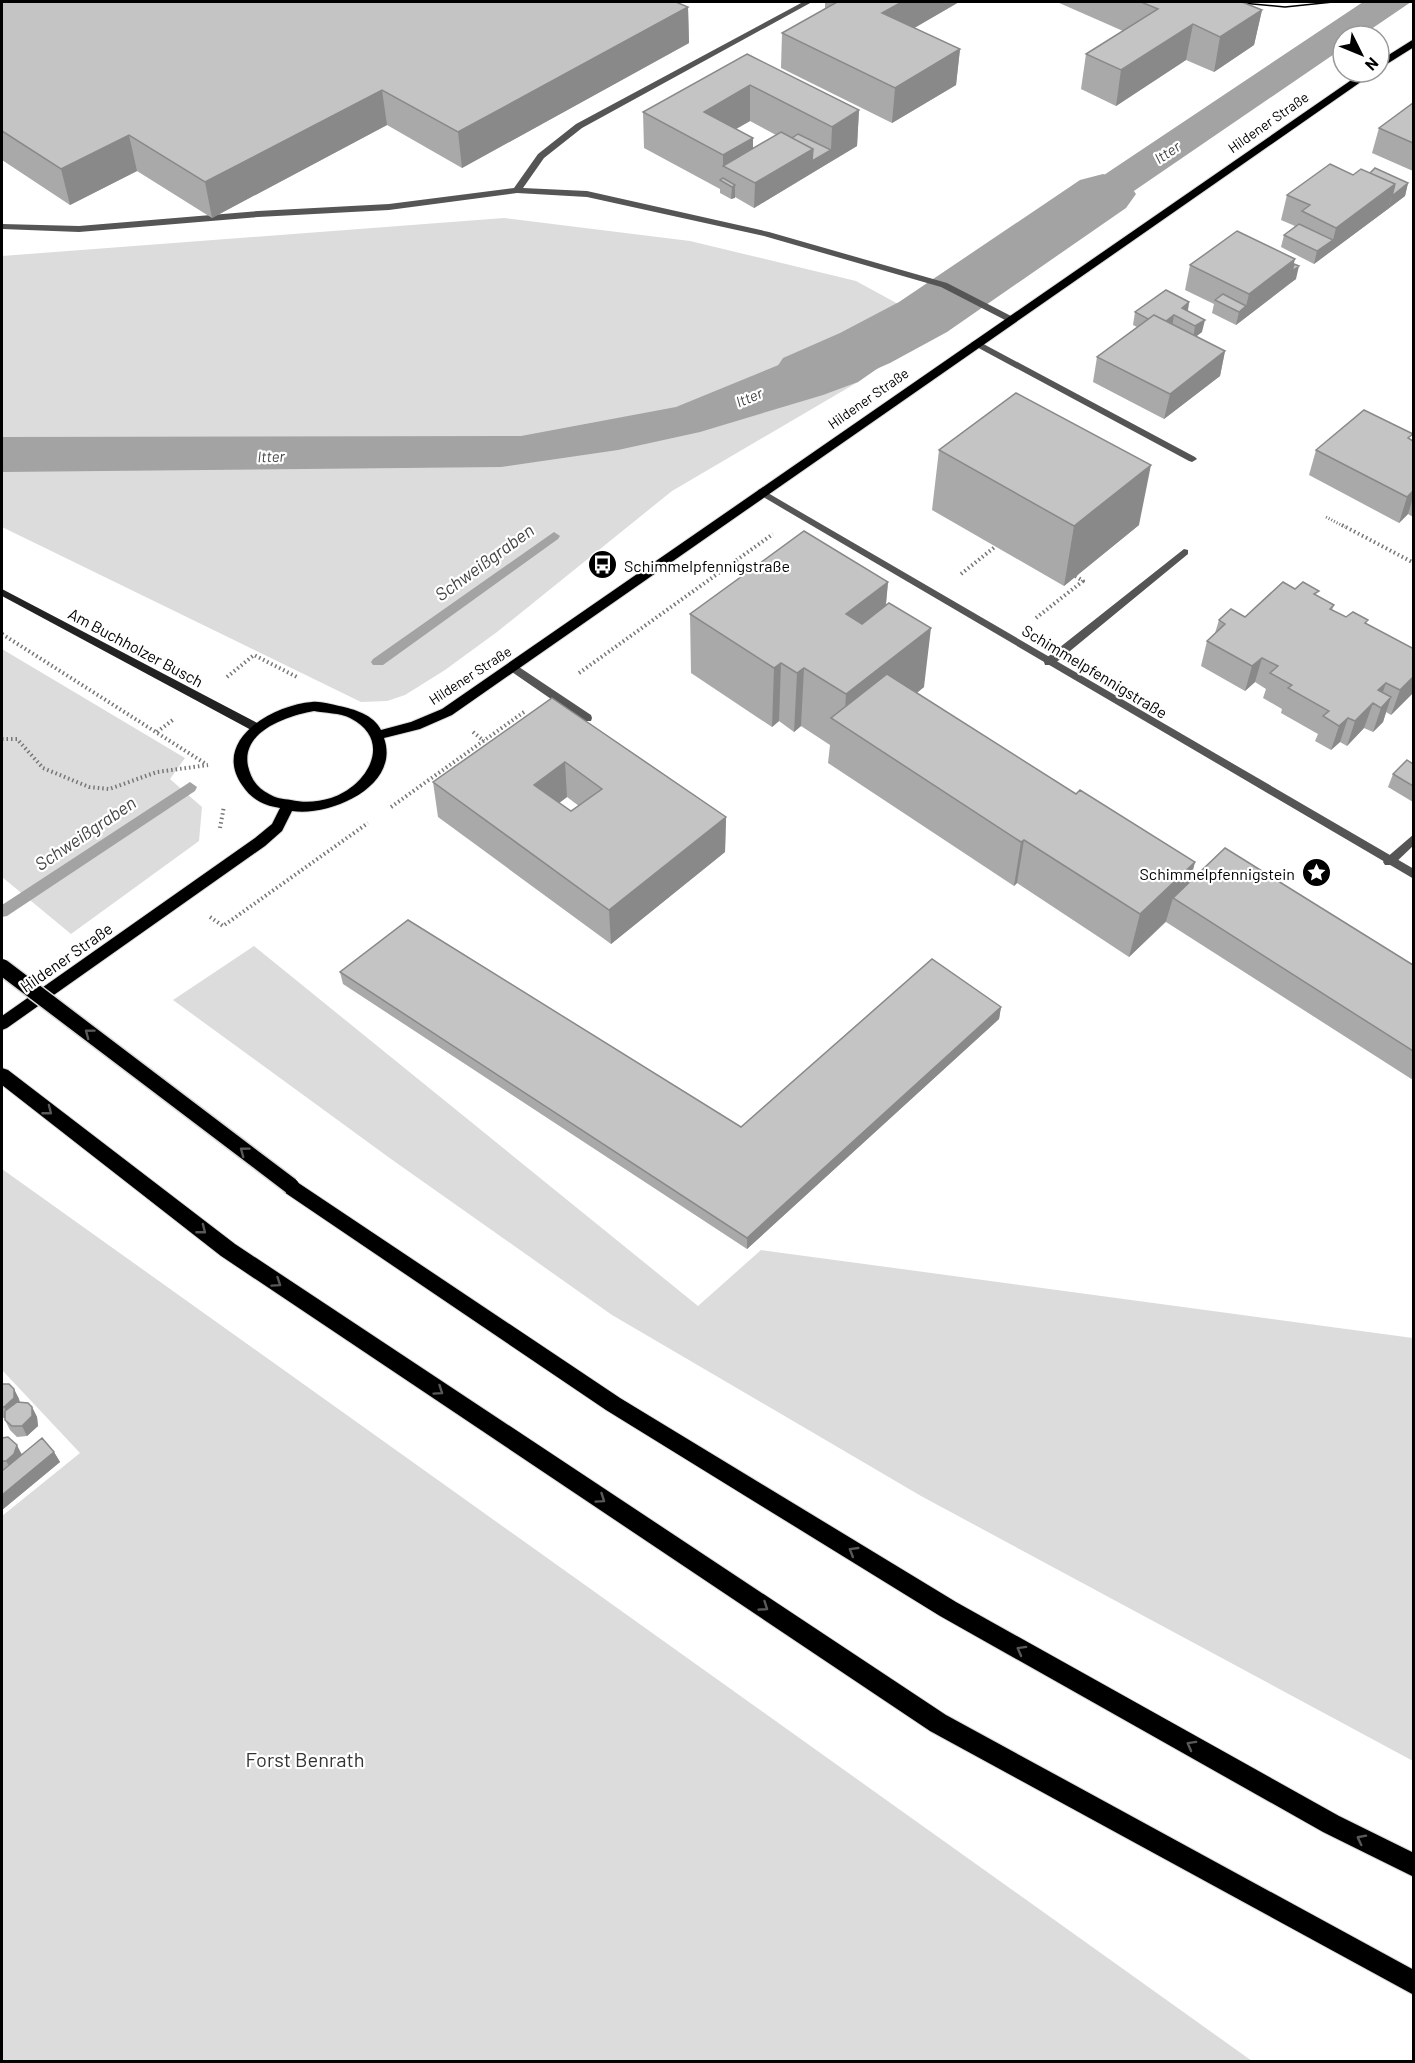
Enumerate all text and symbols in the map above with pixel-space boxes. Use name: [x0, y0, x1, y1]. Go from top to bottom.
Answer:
north arrow: [1331, 24, 1391, 84]
text: N: [1362, 54, 1383, 75]
street label: Hildener Straße: [1224, 88, 1312, 156]
water label: Itter: [1151, 137, 1184, 167]
street label: Hildener Straße: [824, 364, 912, 432]
water label: Itter: [733, 383, 766, 411]
water label: Itter: [257, 447, 285, 465]
water label: Schweißgraben: [430, 519, 538, 605]
bus stop icon: Schimmelpfennigstraße: [587, 549, 619, 581]
place label: Schimmelpfennigstraße: [624, 556, 790, 575]
street label: Am Buchholzer Busch: [65, 603, 207, 691]
street label: Schimmelpfennigstraße: [1019, 620, 1171, 722]
street label: Hildener Straße: [426, 642, 514, 708]
water label: Schweißgraben: [30, 791, 140, 875]
place icon: Schimmelpfennigstein: [1300, 857, 1332, 889]
place label: Schimmelpfennigstein: [1139, 864, 1295, 883]
street label: Hildener Straße: [16, 918, 116, 996]
one-way arrow: [84, 1029, 95, 1040]
one-way arrow: [41, 1104, 52, 1115]
one-way arrow: [240, 1147, 251, 1158]
one-way arrow: [195, 1223, 206, 1234]
one-way arrow: [270, 1276, 281, 1287]
one-way arrow: [432, 1384, 443, 1395]
one-way arrow: [595, 1492, 606, 1503]
one-way arrow: [849, 1546, 859, 1558]
one-way arrow: [757, 1600, 768, 1611]
one-way arrow: [1017, 1646, 1027, 1657]
one-way arrow: [1187, 1741, 1197, 1752]
park label: Forst Benrath: [246, 1747, 364, 1771]
one-way arrow: [1357, 1835, 1368, 1846]

